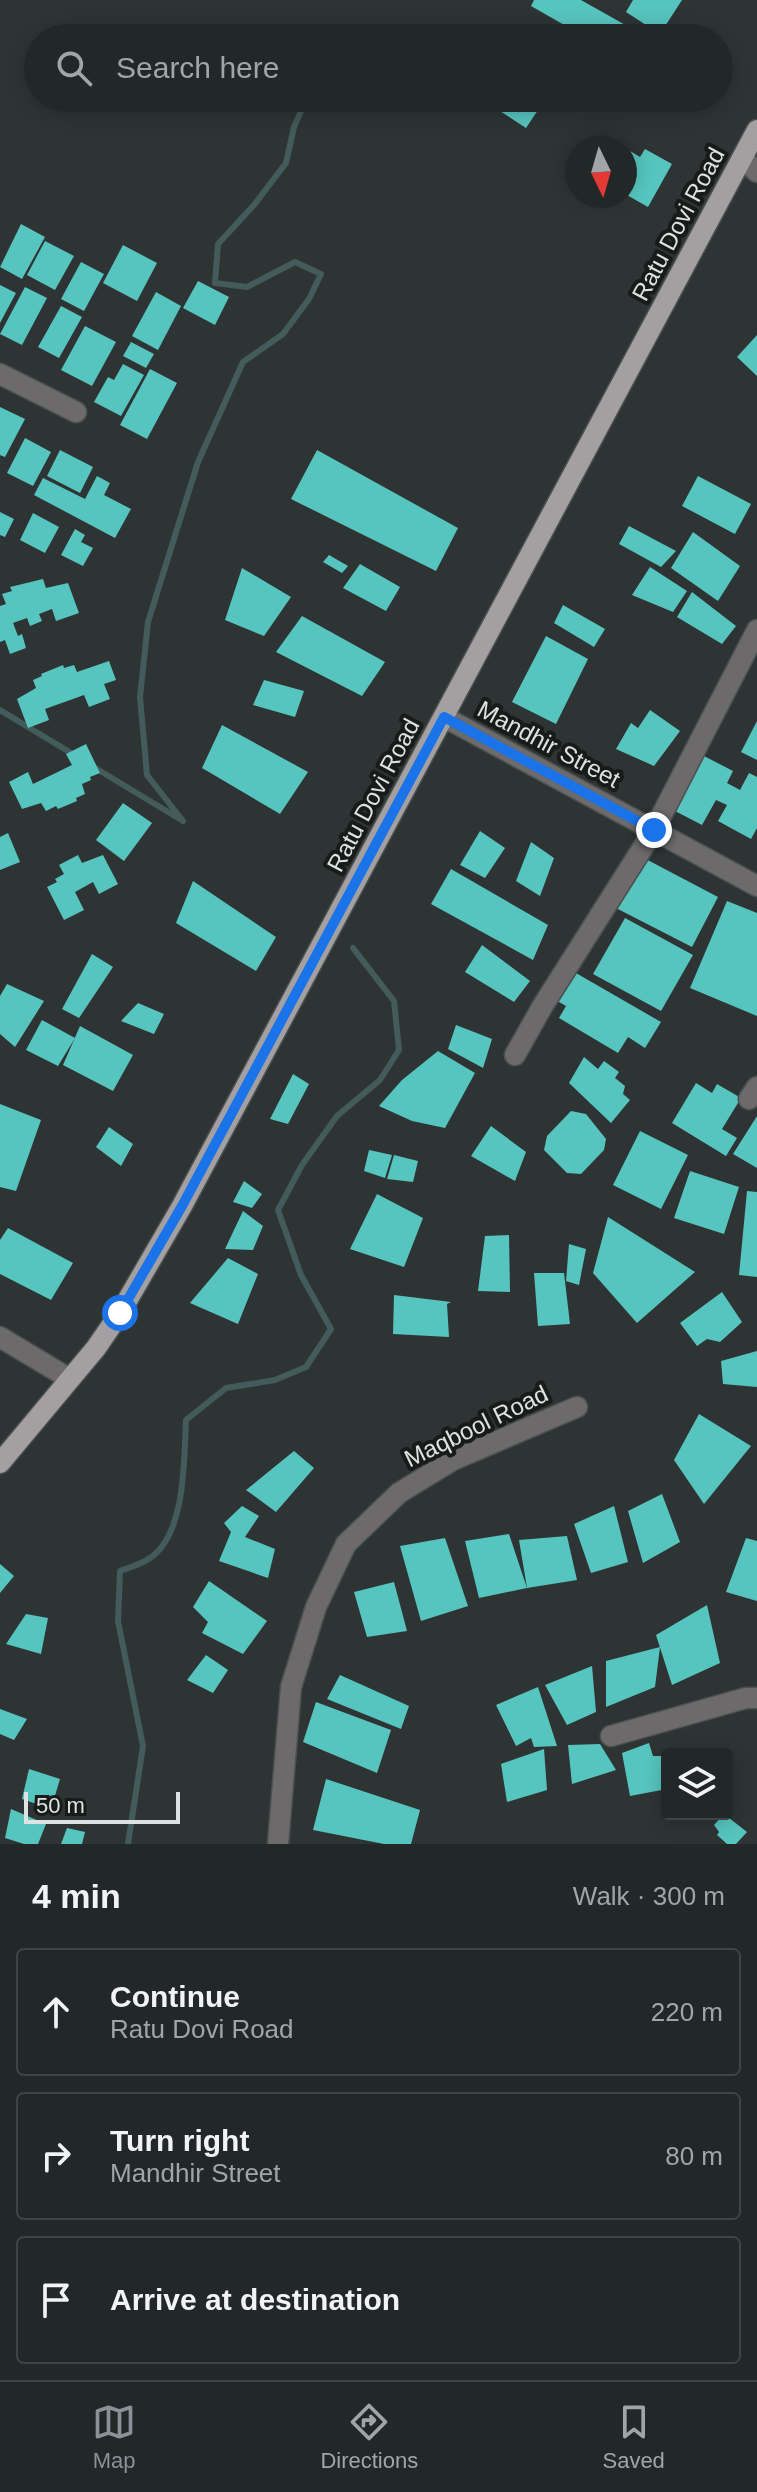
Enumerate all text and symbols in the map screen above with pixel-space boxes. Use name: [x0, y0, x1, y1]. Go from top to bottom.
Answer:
search box: [24, 24, 733, 112]
icon: search: [52, 46, 96, 90]
text: Search here: [116, 51, 279, 84]
north arrow: [565, 136, 637, 208]
street label: Ratu Dovi Road: [626, 143, 730, 305]
street label: Mandhir Street: [473, 695, 625, 793]
street label: Ratu Dovi Road: [321, 714, 425, 876]
route end: [636, 812, 672, 848]
route start: [102, 1295, 138, 1331]
street label: Maqbool Road: [400, 1380, 552, 1472]
map controls: [661, 1748, 733, 1820]
button: layers: [661, 1748, 733, 1820]
scale bar: [24, 1788, 180, 1824]
text: 50 m: [36, 1793, 85, 1818]
text: 4 min: [32, 1877, 121, 1915]
text: Walk · 300 m: [573, 1881, 725, 1911]
text: Continue: [110, 1980, 240, 2013]
icon: ahead: [34, 1990, 78, 2034]
text: 220 m: [651, 1997, 723, 2027]
text: Ratu Dovi Road: [110, 2014, 294, 2044]
text: Turn right: [110, 2124, 249, 2157]
icon: right: [34, 2134, 78, 2178]
text: 80 m: [665, 2141, 723, 2171]
text: Mandhir Street: [110, 2158, 281, 2188]
icon: arrive: [34, 2278, 78, 2322]
text: Arrive at destination: [110, 2283, 400, 2316]
tab: Map: [92, 2400, 136, 2474]
tab: Directions: [320, 2400, 418, 2474]
tab: Saved: [602, 2400, 665, 2474]

